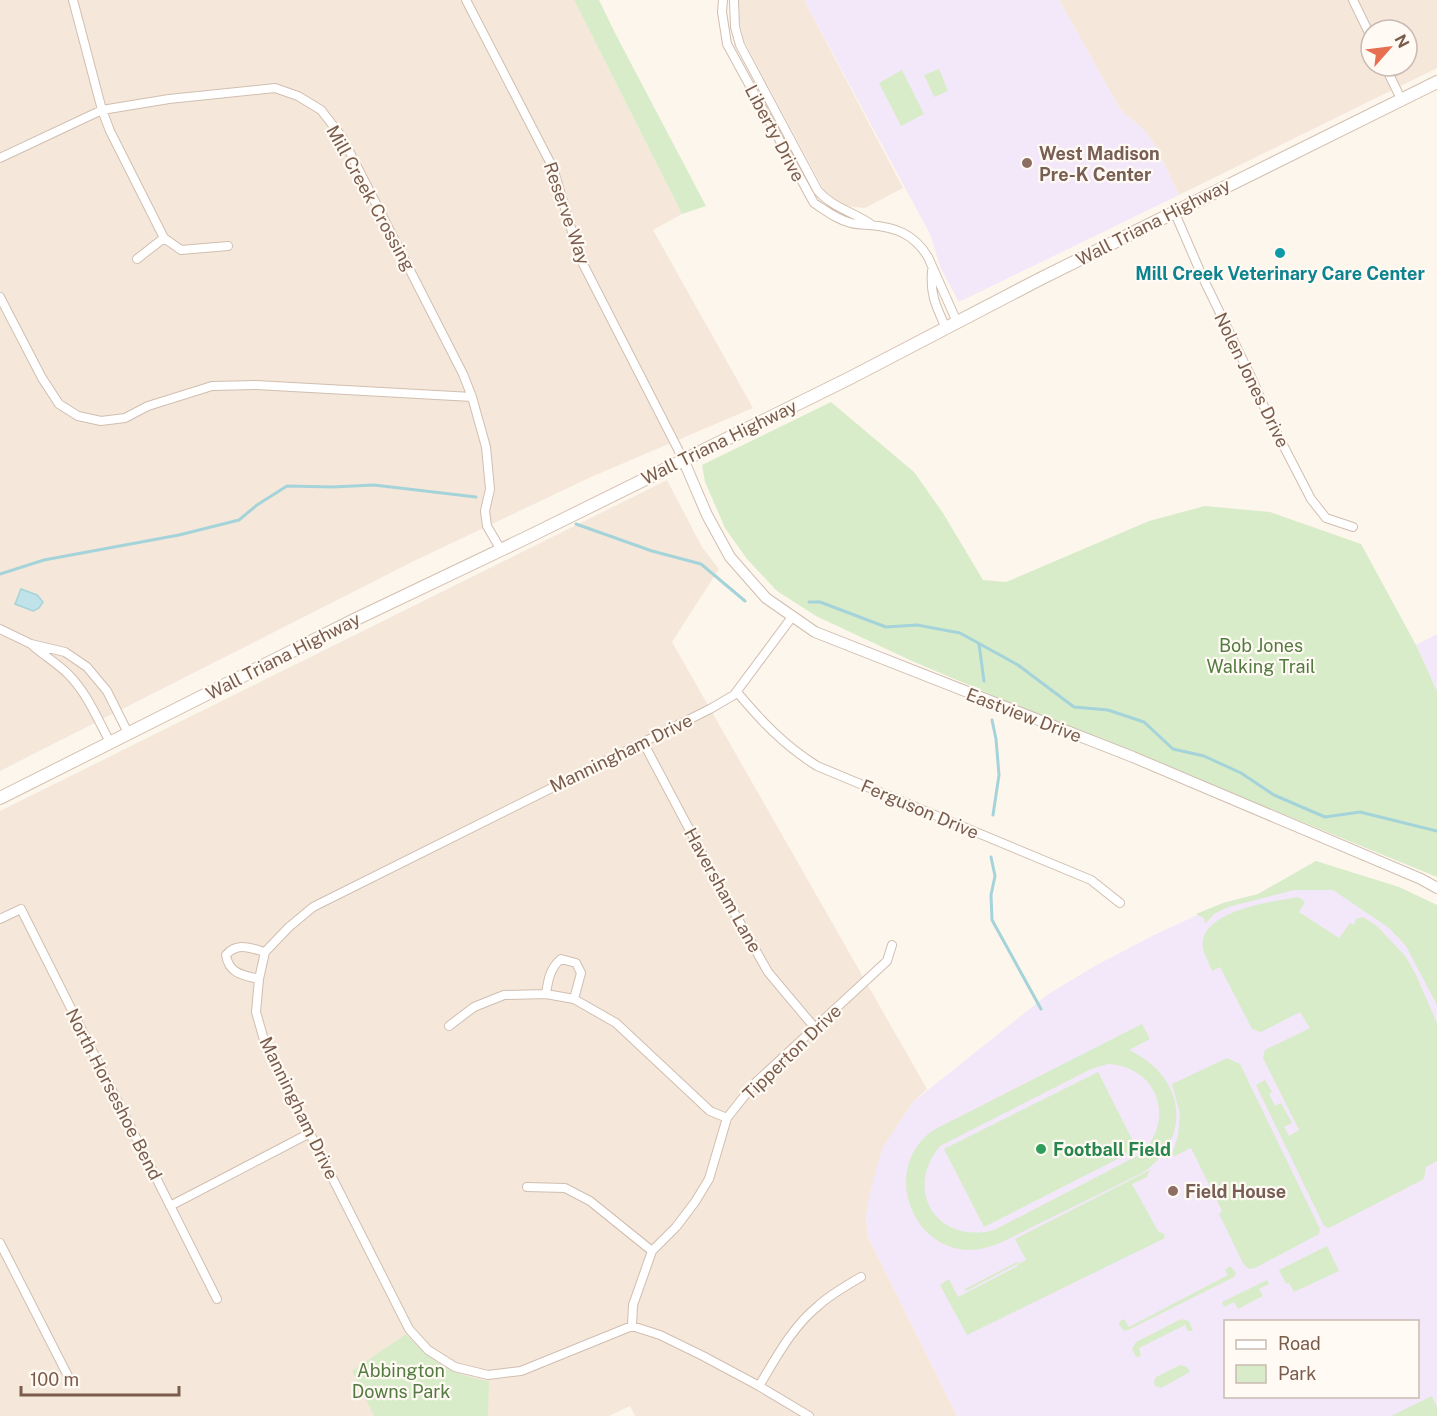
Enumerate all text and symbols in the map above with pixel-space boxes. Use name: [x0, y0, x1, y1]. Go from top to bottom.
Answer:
north arrow: [1359, 18, 1419, 78]
text: N: [1390, 31, 1413, 51]
street label: Liberty Drive: [741, 81, 809, 185]
street label: Mill Creek Crossing: [322, 121, 420, 275]
place label: West Madison Pre-K Center: [1039, 143, 1160, 185]
marker: West Madison Pre-K Center: [1020, 156, 1034, 170]
street label: Reserve Way: [540, 159, 594, 267]
street label: Wall Triana Highway: [1072, 174, 1234, 270]
marker: Mill Creek Veterinary Care Center: [1273, 246, 1287, 260]
place label: Mill Creek Veterinary Care Center: [1135, 263, 1425, 284]
street label: Nolen Jones Drive: [1210, 309, 1294, 451]
street label: Wall Triana Highway: [638, 395, 800, 489]
street label: Wall Triana Highway: [202, 608, 364, 704]
park label: Bob Jones Walking Trail: [1206, 635, 1316, 677]
street label: Eastview Drive: [963, 683, 1085, 747]
street label: Manningham Drive: [546, 709, 696, 797]
street label: Ferguson Drive: [858, 775, 982, 843]
street label: Haversham Lane: [680, 824, 766, 956]
street label: Tipperton Drive: [739, 1000, 845, 1104]
street label: North Horseshoe Bend: [62, 1005, 166, 1183]
street label: Manningham Drive: [255, 1033, 343, 1183]
place label: Football Field: [1053, 1139, 1171, 1160]
marker: Football Field: [1034, 1142, 1048, 1156]
place label: Field House: [1185, 1181, 1286, 1202]
marker: Field House: [1166, 1184, 1180, 1198]
legend: [1224, 1320, 1419, 1398]
text: Road: [1278, 1333, 1321, 1354]
scale bar: [21, 1359, 178, 1397]
park label: Abbington Downs Park: [352, 1360, 450, 1402]
text: Park: [1278, 1363, 1316, 1384]
text: 100 m: [30, 1369, 79, 1390]

